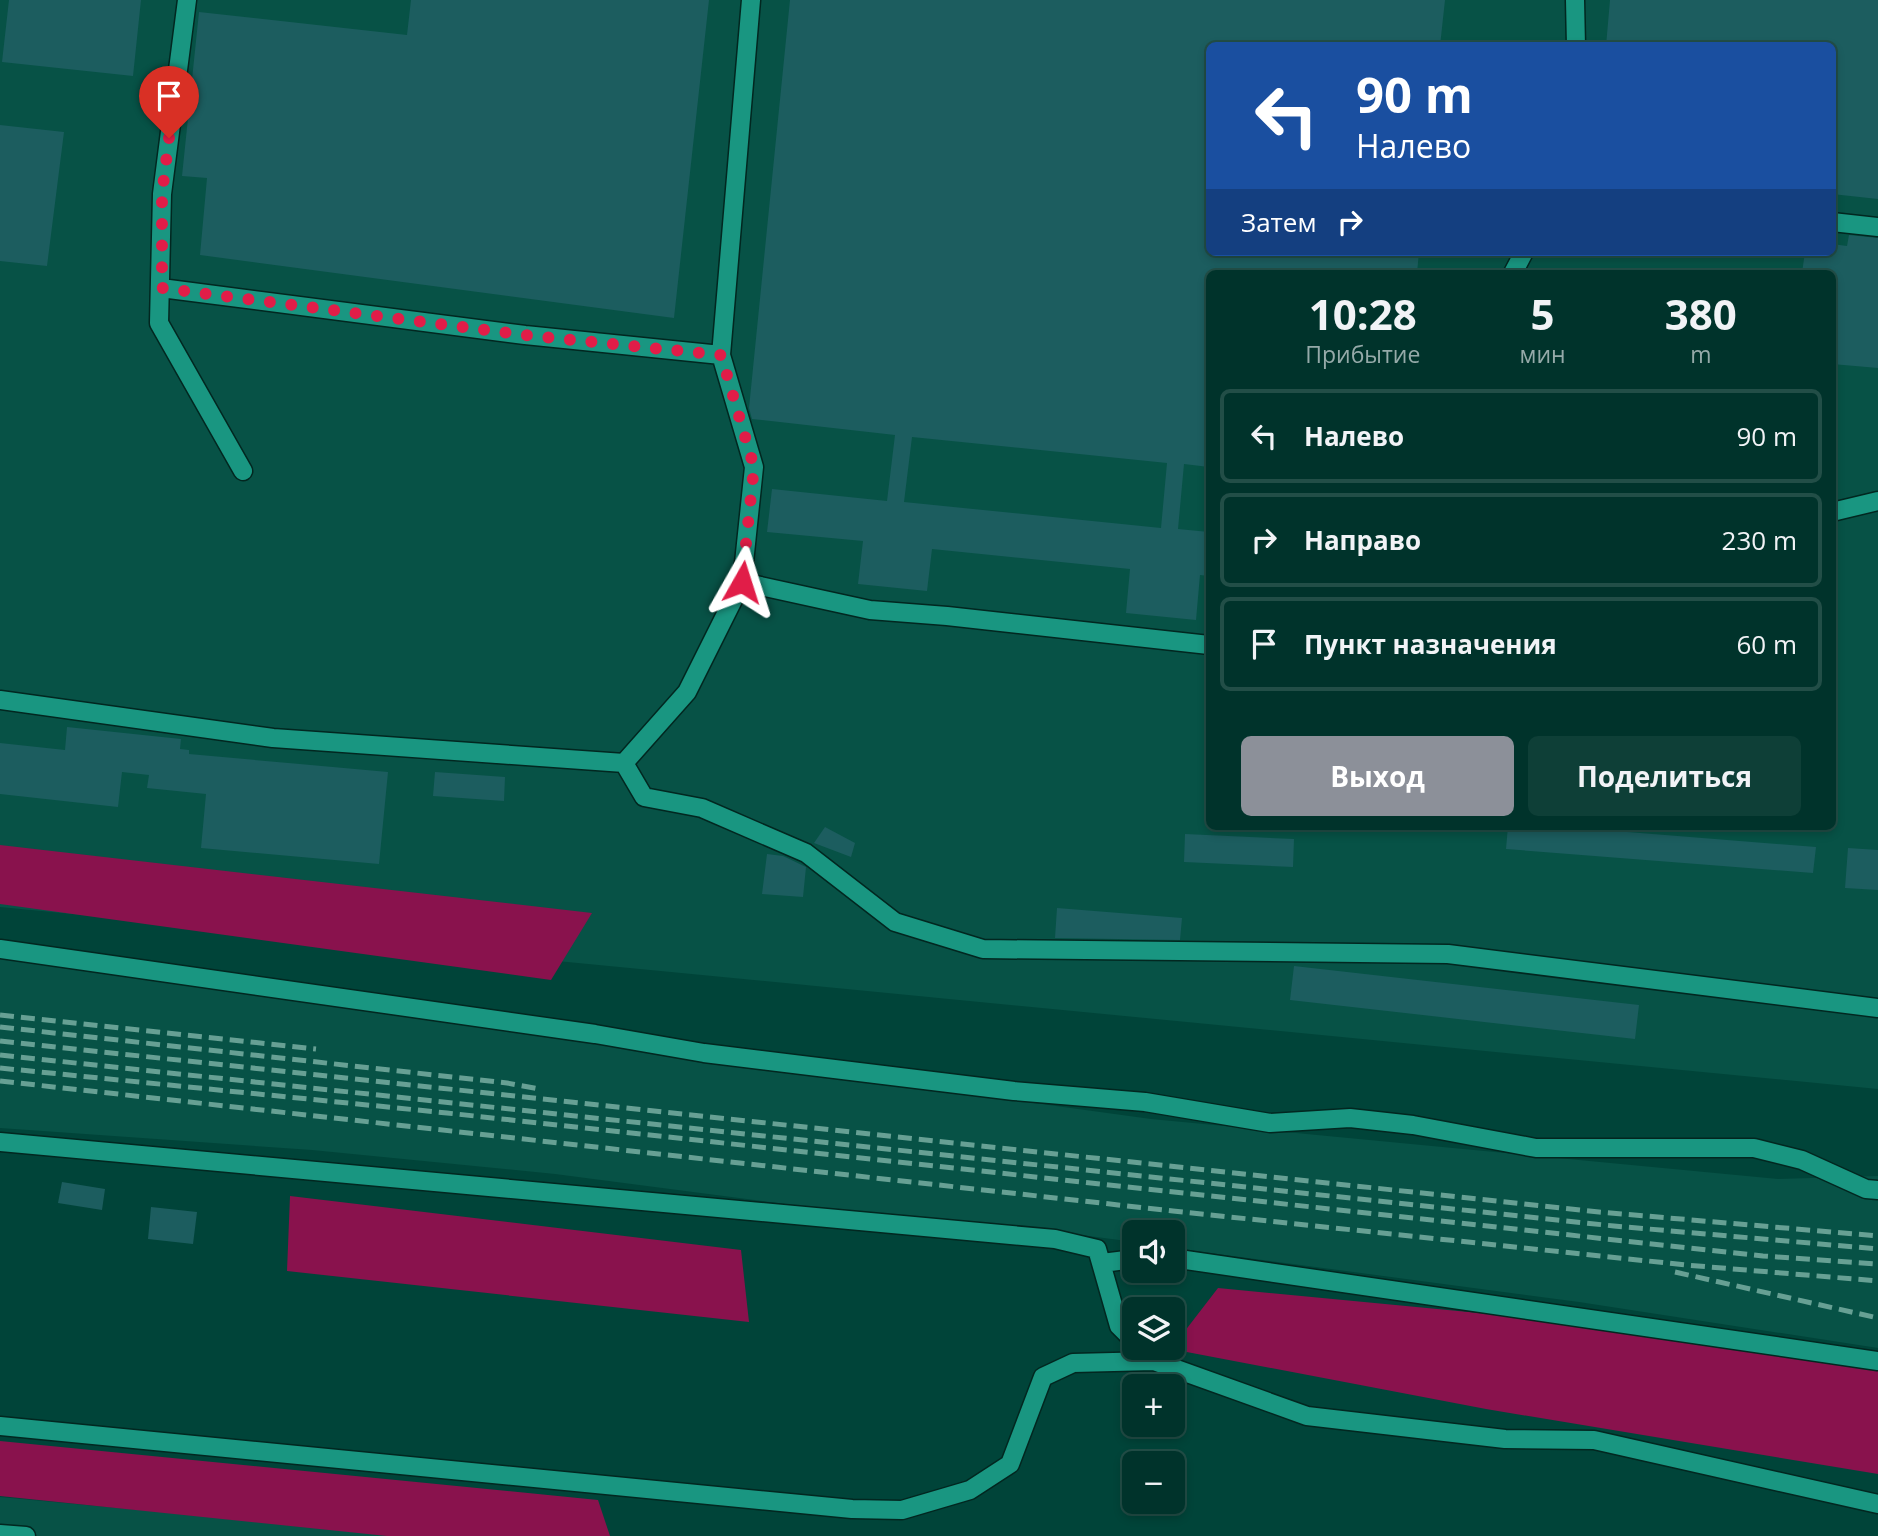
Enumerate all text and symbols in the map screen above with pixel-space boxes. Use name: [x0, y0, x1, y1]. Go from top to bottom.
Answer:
text: 90 m: [1356, 61, 1473, 127]
pin: [139, 66, 199, 138]
icon: left: [1241, 70, 1332, 161]
icon: arrive: [150, 77, 188, 115]
text: Налево: [1356, 124, 1471, 167]
icon: right: [1331, 203, 1369, 241]
text: Затем: [1241, 204, 1317, 240]
text: 10:28: [1309, 285, 1417, 342]
text: 5: [1531, 285, 1555, 342]
text: 380: [1665, 285, 1737, 342]
text: Прибытие: [1305, 338, 1420, 370]
text: мин: [1520, 338, 1566, 370]
text: m: [1690, 338, 1711, 370]
icon: left: [1245, 417, 1283, 455]
text: Налево: [1304, 418, 1404, 454]
text: 90 m: [1736, 418, 1797, 454]
icon: right: [1245, 521, 1283, 559]
text: Направо: [1304, 522, 1421, 558]
text: 230 m: [1722, 522, 1797, 558]
position arrow: [705, 545, 779, 619]
icon: arrive: [1245, 625, 1283, 663]
text: Пункт назначения: [1304, 626, 1557, 662]
text: 60 m: [1736, 626, 1797, 662]
button: Выход: [1241, 736, 1514, 816]
button: Поделиться: [1528, 736, 1801, 816]
map controls: [1122, 1220, 1185, 1514]
button: sound: [1122, 1220, 1185, 1283]
button: layers: [1122, 1297, 1185, 1360]
button: +: [1122, 1374, 1185, 1437]
button: −: [1122, 1451, 1185, 1514]

